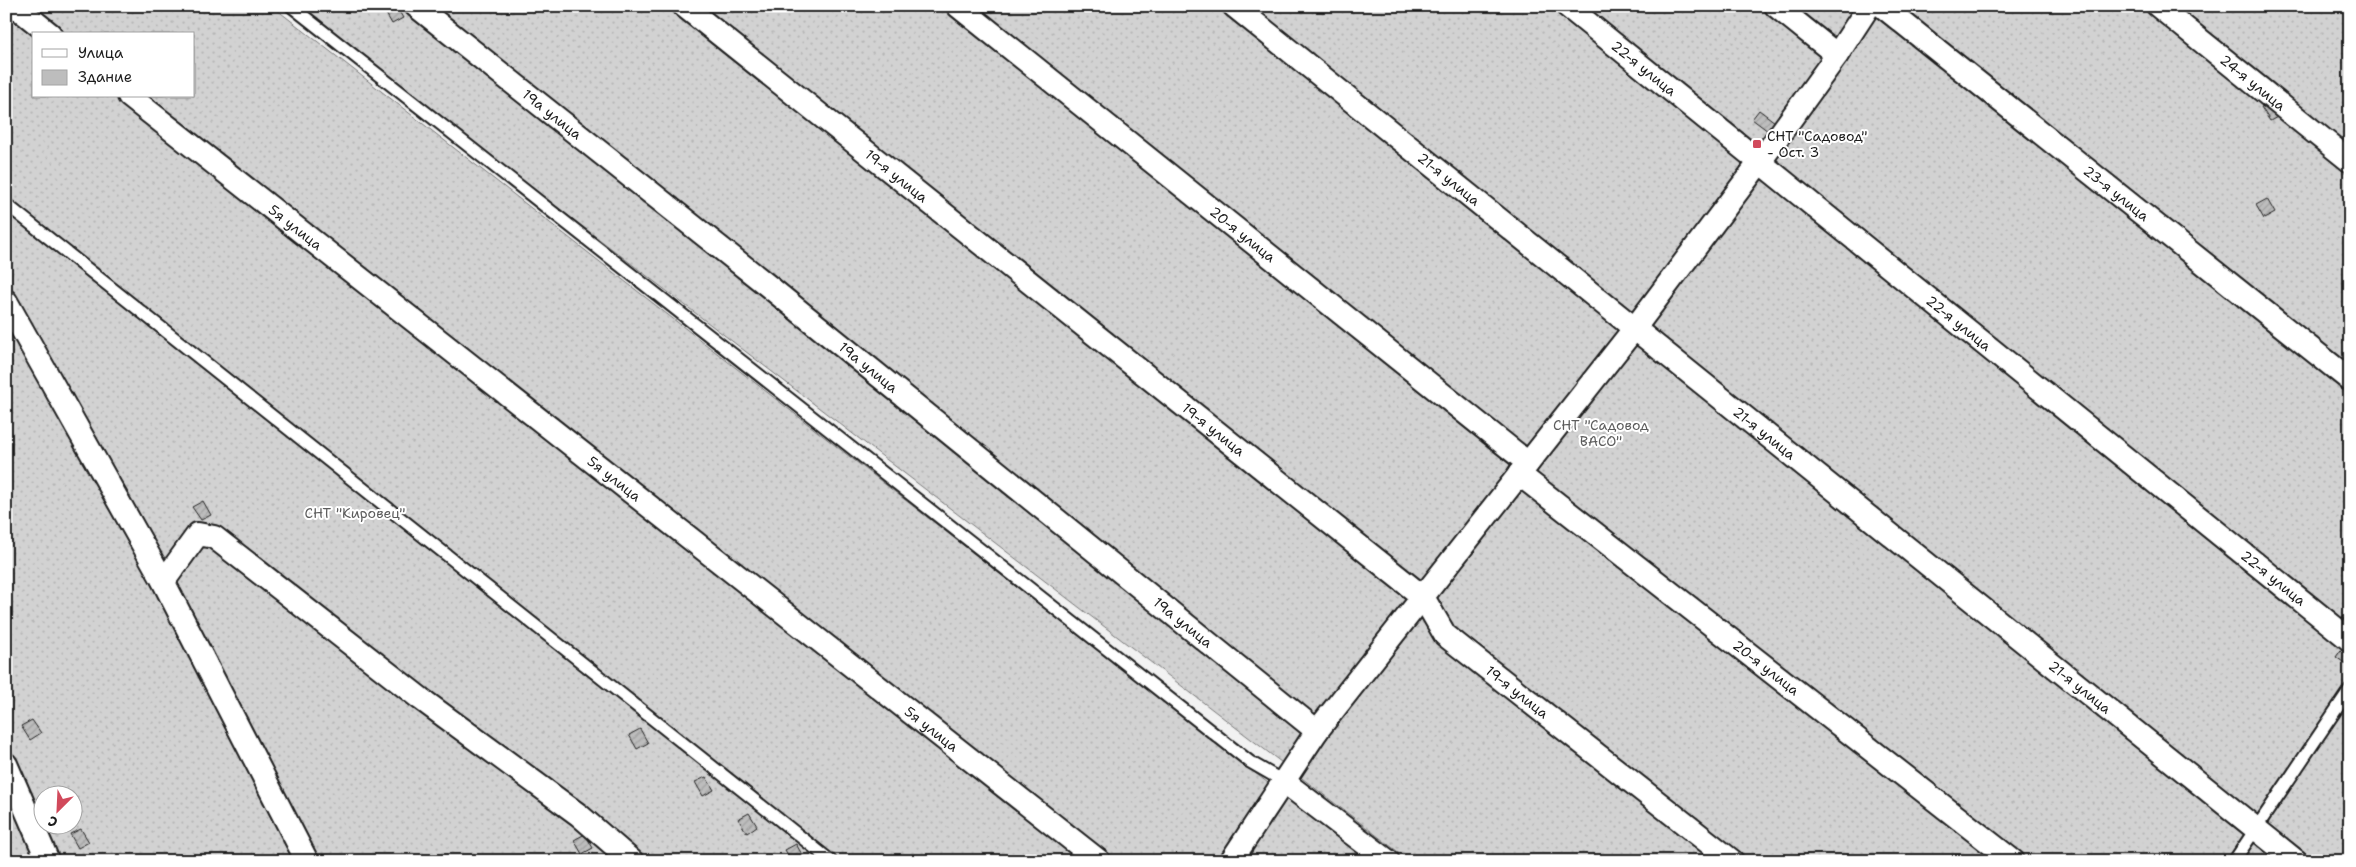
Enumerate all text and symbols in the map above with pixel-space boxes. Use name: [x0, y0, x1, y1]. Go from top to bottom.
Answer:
legend: [32, 32, 195, 98]
street label: 22-я улица: [1608, 37, 1680, 100]
text: Улица: [78, 43, 124, 63]
street label: 24-я улица: [2216, 51, 2290, 115]
text: Здание: [78, 67, 132, 87]
street label: 19а улица: [519, 85, 586, 144]
place label: СНТ "Садовод" - Ост. 3: [1767, 127, 1867, 161]
marker: СНТ "Садовод" - Ост. 3: [1751, 138, 1763, 150]
street label: 19-я улица: [861, 145, 932, 207]
street label: 21-я улица: [1414, 149, 1484, 210]
street label: 23-я улица: [2080, 162, 2153, 225]
street label: 5я улица: [265, 201, 326, 254]
street label: 20-я улица: [1206, 202, 1280, 266]
street label: 22-я улица: [1923, 291, 1995, 355]
street label: 19а улица: [835, 338, 902, 397]
street label: 19-я улица: [1178, 399, 1249, 460]
street label: 21-я улица: [1730, 403, 1800, 464]
park label: СНТ "Садовод ВАСО": [1553, 416, 1649, 450]
street label: 5я улица: [584, 452, 645, 506]
park label: СНТ "Кировец": [305, 504, 405, 522]
street label: 22-я улица: [2237, 546, 2310, 610]
street label: 19а улица: [1150, 593, 1216, 652]
street label: 20-я улица: [1729, 636, 1803, 699]
street label: 21-я улица: [2045, 656, 2115, 718]
street label: 19-я улица: [1482, 661, 1553, 722]
street label: 5я улица: [901, 702, 962, 756]
north arrow: [32, 784, 82, 834]
text: С: [45, 812, 60, 832]

